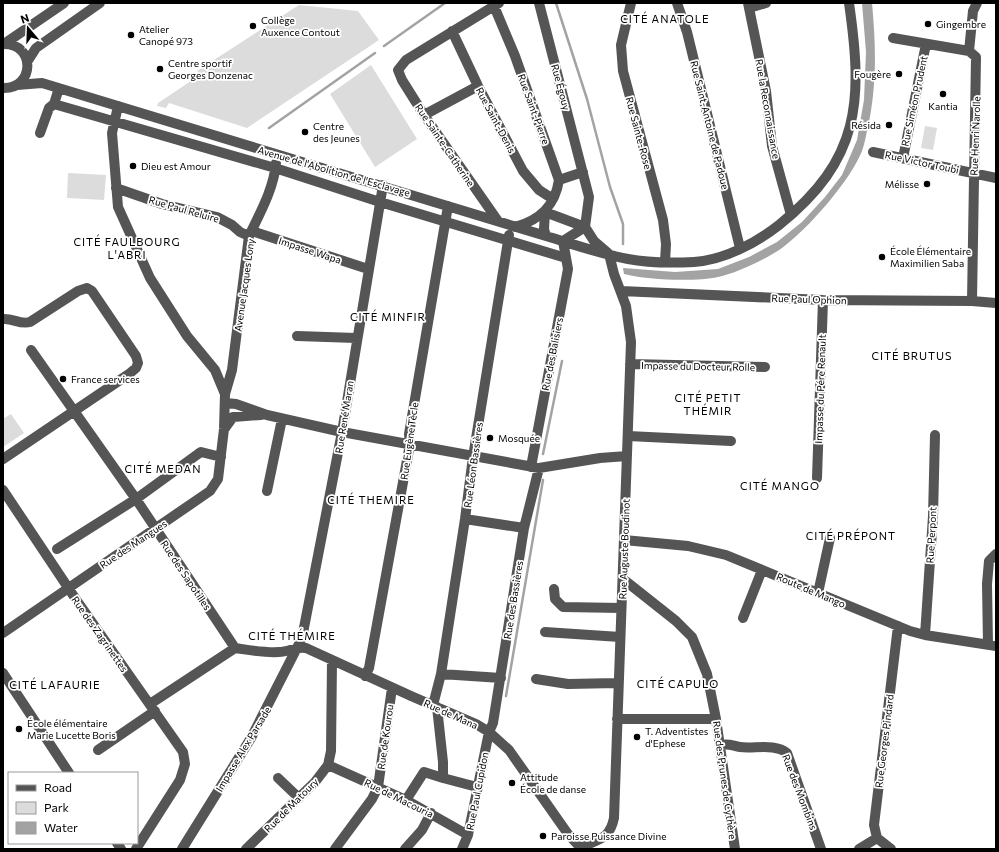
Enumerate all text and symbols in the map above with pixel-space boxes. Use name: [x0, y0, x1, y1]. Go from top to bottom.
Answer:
north arrow: [8, 8, 48, 48]
text: N: [19, 11, 31, 26]
district label: CITÉ ANATOLE: [620, 11, 710, 25]
place label: Collège Auxence Contout: [261, 14, 340, 38]
place label: Gingembre: [936, 18, 986, 30]
marker: Gingembre: [923, 19, 933, 29]
marker: Collège Auxence Contout: [248, 21, 258, 31]
place label: Atelier Canopé 973: [139, 23, 193, 47]
marker: Atelier Canopé 973: [126, 30, 136, 40]
street label: Rue Siméon Prudent: [899, 55, 929, 147]
place label: Centre sportif Georges Donzenac: [168, 57, 253, 81]
street label: Rue la Reconnaissance: [753, 58, 783, 160]
street label: Rue Saint-Antoine de Padoue: [688, 59, 732, 191]
street label: Rue Égouy: [549, 63, 573, 111]
marker: Centre sportif Georges Donzenac: [155, 64, 165, 74]
place label: Fougère: [854, 68, 891, 80]
marker: Fougère: [894, 69, 904, 79]
street label: Rue Saint-Pierre: [516, 72, 552, 146]
street label: Rue Saint-Denis: [474, 85, 519, 155]
marker: Kantia: [938, 89, 948, 99]
street label: Rue Sainte-Rose: [624, 96, 654, 170]
street label: Rue Henri Narolle: [968, 96, 982, 176]
place label: Kantia: [928, 100, 958, 112]
street label: Rue Sainte-Catherine: [413, 101, 477, 189]
place label: Résida: [851, 119, 881, 131]
place label: Centre des Jeunes: [313, 120, 360, 144]
marker: Résida: [884, 120, 894, 130]
marker: Centre des Jeunes: [300, 127, 310, 137]
street label: Avenue de l'Abolition de l'Esclavage: [256, 143, 412, 199]
street label: Rue Victor Toubi: [884, 148, 960, 176]
place label: Dieu est Amour: [141, 160, 211, 172]
marker: Dieu est Amour: [128, 161, 138, 171]
place label: Mélisse: [885, 178, 919, 190]
marker: Mélisse: [922, 179, 932, 189]
street label: Rue Paul Reluire: [148, 193, 220, 225]
district label: CITÉ FAULBOURG L'ABRI: [73, 234, 181, 261]
street label: Impasse Wapa: [277, 234, 343, 266]
street label: Avenue Jacques Lony: [232, 238, 256, 332]
place label: École Élémentaire Maximilien Saba: [890, 245, 971, 269]
marker: École Élémentaire Maximilien Saba: [877, 252, 887, 262]
street label: Rue Paul Ophion: [771, 292, 847, 306]
district label: CITÉ MINFIR: [350, 309, 426, 323]
street label: Rue des Balisiers: [539, 316, 565, 392]
street label: Impasse du Pére Renault: [812, 334, 828, 444]
district label: CITÉ BRUTUS: [871, 348, 953, 362]
street label: Impasse du Docteur Rolle: [641, 359, 755, 373]
place label: France services: [71, 373, 140, 385]
marker: France services: [58, 374, 68, 384]
street label: Rue René Maran: [332, 380, 356, 454]
district label: CITÉ PETIT THÉMIR: [675, 390, 741, 417]
street label: Rue Eugène Tècle: [398, 401, 420, 481]
street label: Rue Léon Bassières: [461, 421, 485, 509]
place label: Mosquée: [498, 432, 540, 444]
marker: Mosquée: [485, 433, 495, 443]
district label: CITÉ MEDAN: [124, 461, 202, 475]
district label: CITÉ MANGO: [740, 478, 820, 492]
district label: CITÉ THEMIRE: [327, 492, 415, 506]
street label: Rue Auguste Boudinot: [616, 498, 632, 600]
street label: Rue Perpont: [924, 506, 938, 564]
street label: Rue des Mangues: [97, 517, 169, 571]
district label: CITÉ PRÉPONT: [806, 528, 896, 542]
street label: Rue des Sapotilles: [158, 538, 214, 612]
street label: Rue des Bassières: [501, 560, 525, 640]
street label: Route de Mango: [775, 570, 847, 610]
street label: Rue des Zagrinettes: [69, 594, 131, 675]
district label: CITÉ THÉMIRE: [248, 628, 336, 642]
district label: CITÉ CAPULO: [637, 676, 719, 690]
district label: CITÉ LAFAURIE: [9, 677, 101, 691]
street label: Rue Georges Pindard: [872, 693, 896, 789]
street label: Rue de Mana: [422, 697, 480, 731]
street label: Impasse Alex Parsade: [213, 704, 273, 794]
street label: Rue de Kourou: [374, 704, 396, 770]
place label: École élémentaire Marie Lucette Boris: [27, 717, 116, 741]
street label: Rue des Prunes de Cythère: [711, 720, 739, 840]
marker: École élémentaire Marie Lucette Boris: [14, 724, 24, 734]
place label: T. Adventistes d'Ephese: [645, 725, 709, 749]
marker: T. Adventistes d'Ephese: [632, 732, 642, 742]
street label: Rue Paul Cupidon: [464, 751, 490, 831]
street label: Rue des Mombins: [780, 753, 820, 832]
place label: Attitude École de danse: [520, 771, 586, 795]
legend: [8, 772, 138, 844]
street label: Rue de Matoury: [261, 775, 321, 835]
street label: Rue de Macouria: [362, 776, 436, 820]
marker: Attitude École de danse: [507, 778, 517, 788]
text: Road: [44, 780, 72, 794]
text: Park: [44, 800, 70, 814]
text: Water: [44, 820, 78, 834]
place label: Paroisse Puissance Divine: [551, 830, 666, 842]
marker: Paroisse Puissance Divine: [538, 831, 548, 841]

